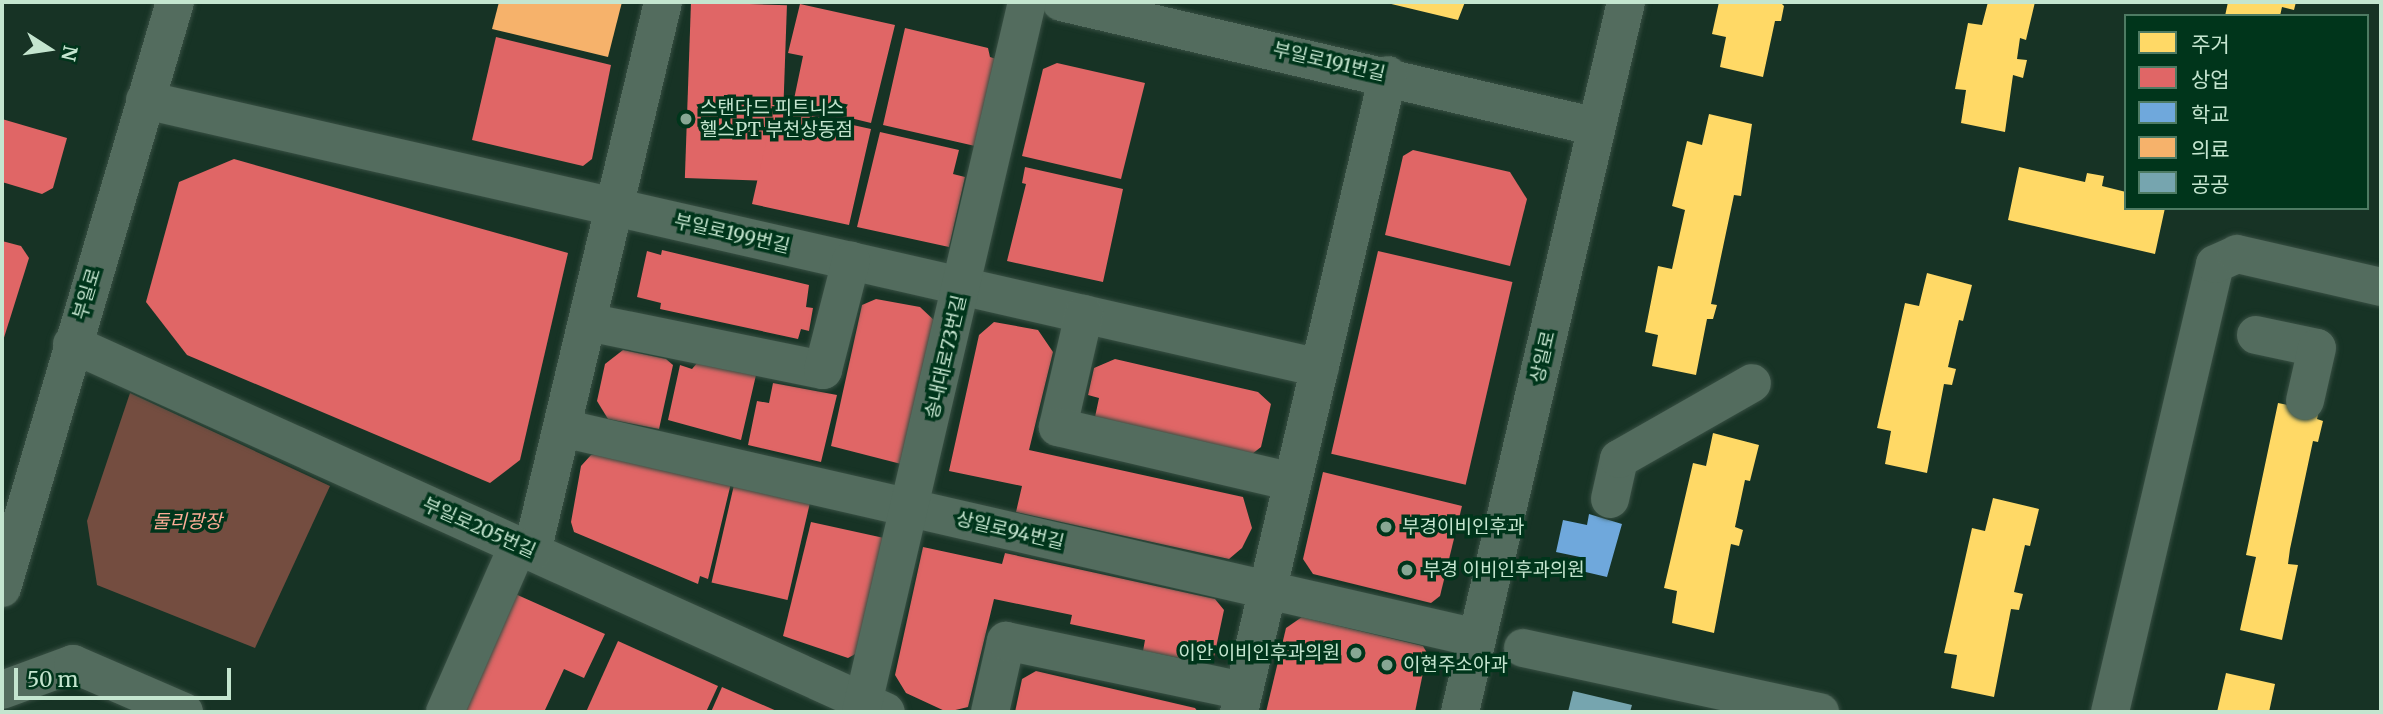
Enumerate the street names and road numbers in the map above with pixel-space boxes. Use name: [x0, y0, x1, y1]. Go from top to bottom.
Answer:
street label: 부일로191번길: [1271, 38, 1387, 86]
street label: 부일로199번길: [672, 210, 792, 258]
street label: 부일로: [68, 266, 106, 322]
street label: 송내대로73번길: [921, 293, 971, 421]
street label: 상일로: [1526, 329, 1560, 385]
street label: 부일로205번길: [419, 493, 539, 563]
street label: 상일로94번길: [954, 508, 1066, 554]

